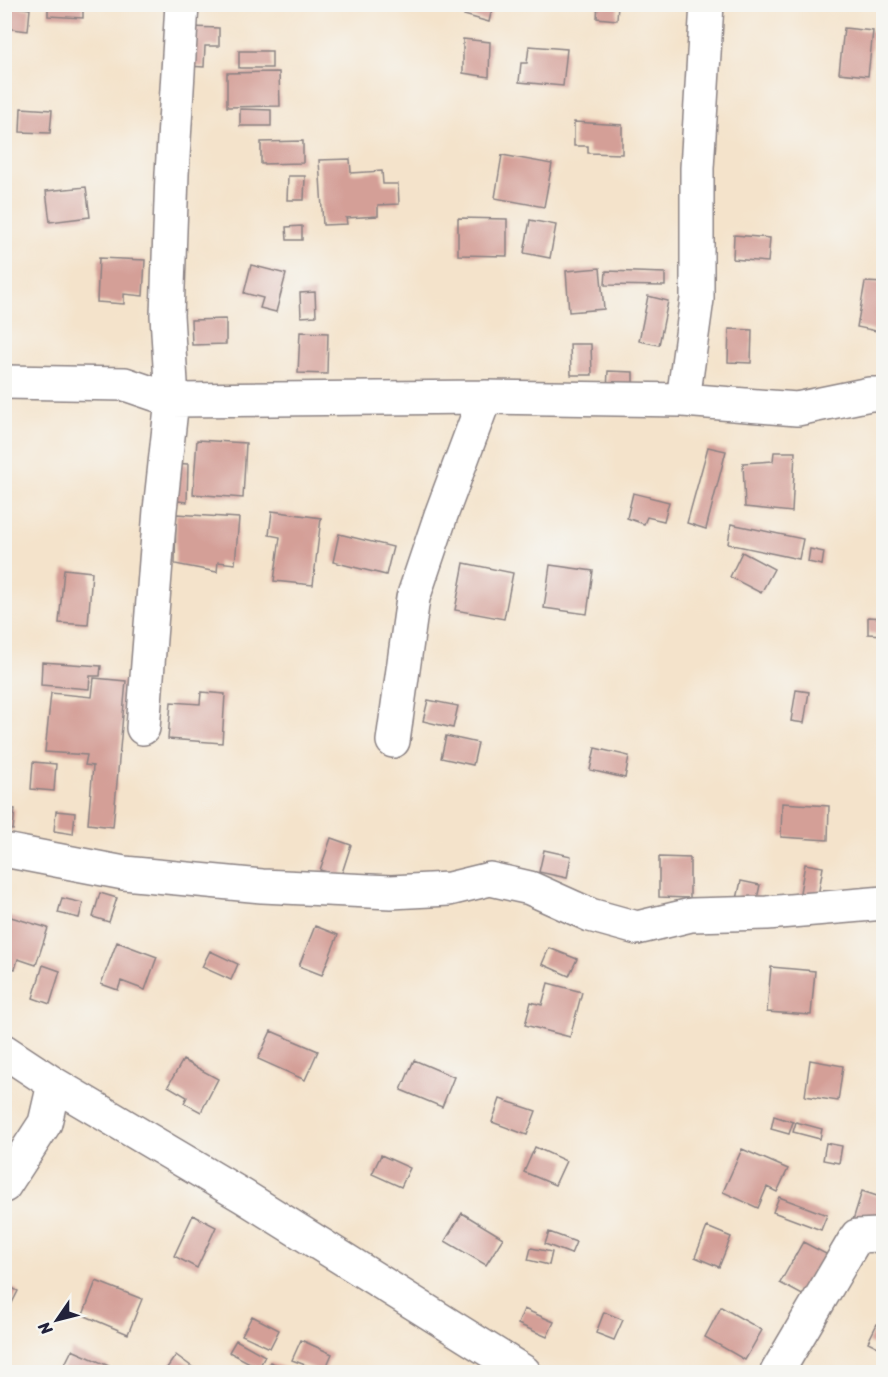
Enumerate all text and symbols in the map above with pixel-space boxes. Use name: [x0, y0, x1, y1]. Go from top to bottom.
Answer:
north arrow: [27, 1290, 87, 1350]
text: N: [30, 1315, 61, 1342]

